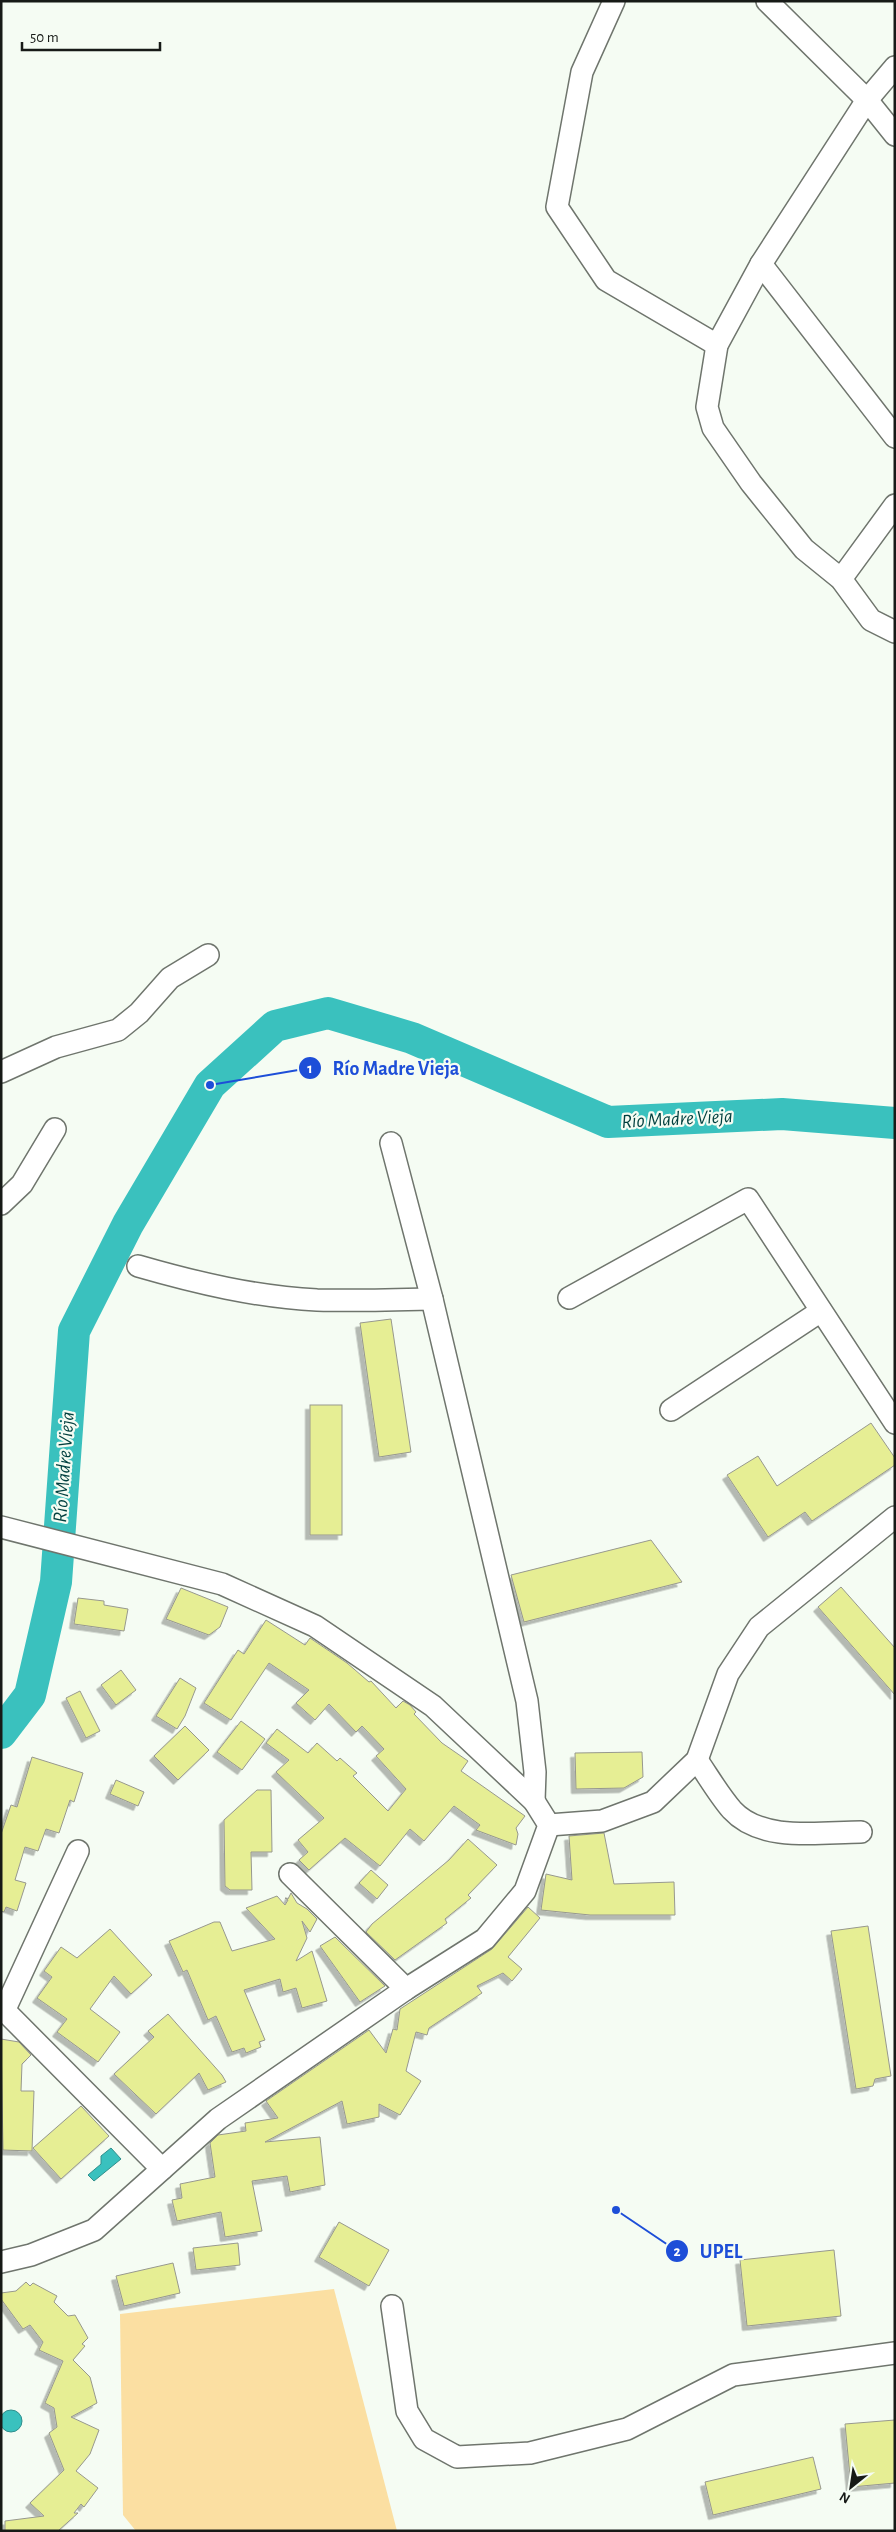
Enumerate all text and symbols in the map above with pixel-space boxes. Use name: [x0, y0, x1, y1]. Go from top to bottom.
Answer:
scale bar: [22, 20, 160, 52]
text: 50 m: [30, 30, 59, 45]
callout: Río Madre Vieja: [298, 1051, 470, 1086]
text: Río Madre Vieja: [333, 1059, 460, 1079]
text: 1: [307, 1061, 313, 1076]
water label: Río Madre Vieja: [621, 1106, 733, 1132]
water label: Río Madre Vieja: [50, 1411, 78, 1523]
callout: UPEL: [665, 2233, 753, 2268]
text: UPEL: [700, 2242, 743, 2262]
text: 2: [673, 2244, 681, 2259]
north arrow: [826, 2462, 876, 2512]
text: N: [837, 2489, 853, 2506]

